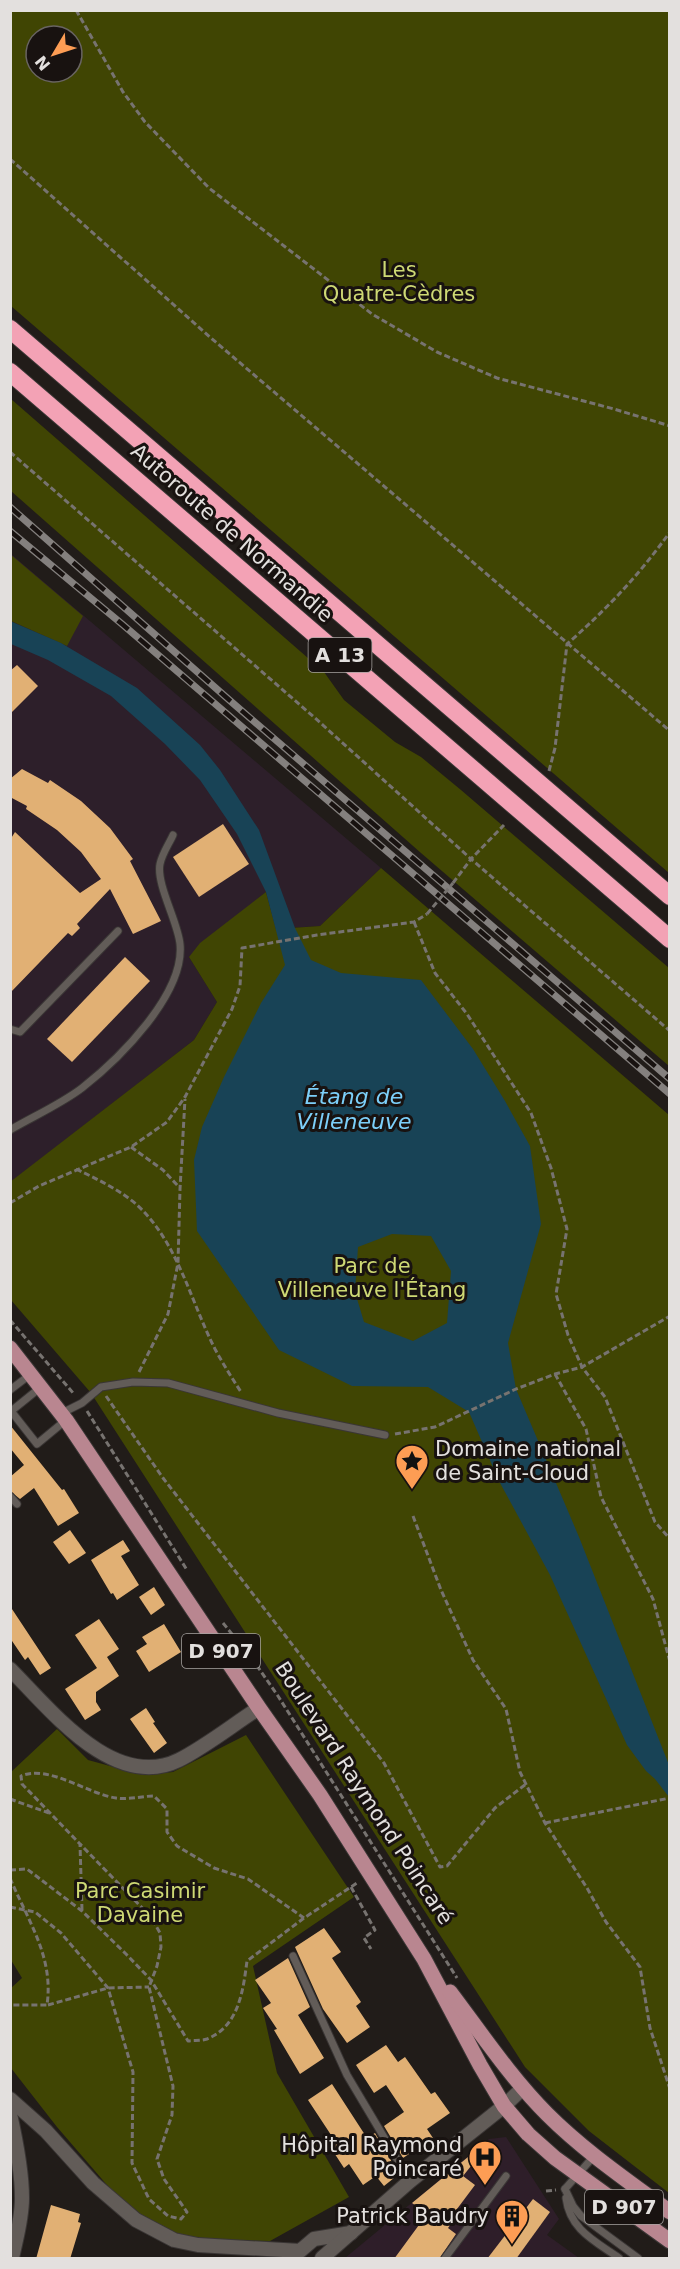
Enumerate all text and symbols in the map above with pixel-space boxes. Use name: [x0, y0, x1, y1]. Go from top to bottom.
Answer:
north arrow: [24, 24, 84, 84]
text: N: [31, 52, 54, 74]
park label: Les Quatre-Cèdres: [323, 258, 475, 306]
street label: Autoroute de Normandie: [126, 439, 338, 627]
road number: A 13: [308, 638, 372, 672]
water label: Étang de Villeneuve: [297, 1084, 411, 1134]
park label: Parc de Villeneuve l'Étang: [278, 1254, 466, 1302]
place label: Domaine national de Saint-Cloud: [435, 1437, 621, 1485]
place icon: Domaine national de Saint-Cloud: [394, 1443, 430, 1490]
road number: D 907: [182, 1634, 260, 1668]
street label: Boulevard Raymond Poincaré: [270, 1657, 458, 1929]
park label: Parc Casimir Davaine: [75, 1879, 205, 1927]
place label: Hôpital Raymond Poincaré: [281, 2133, 462, 2181]
hospital icon: Hôpital Raymond Poincaré: [467, 2139, 503, 2186]
road number: D 907: [585, 2190, 663, 2224]
building icon: Patrick Baudry: [494, 2198, 530, 2245]
place label: Patrick Baudry: [336, 2204, 489, 2228]

